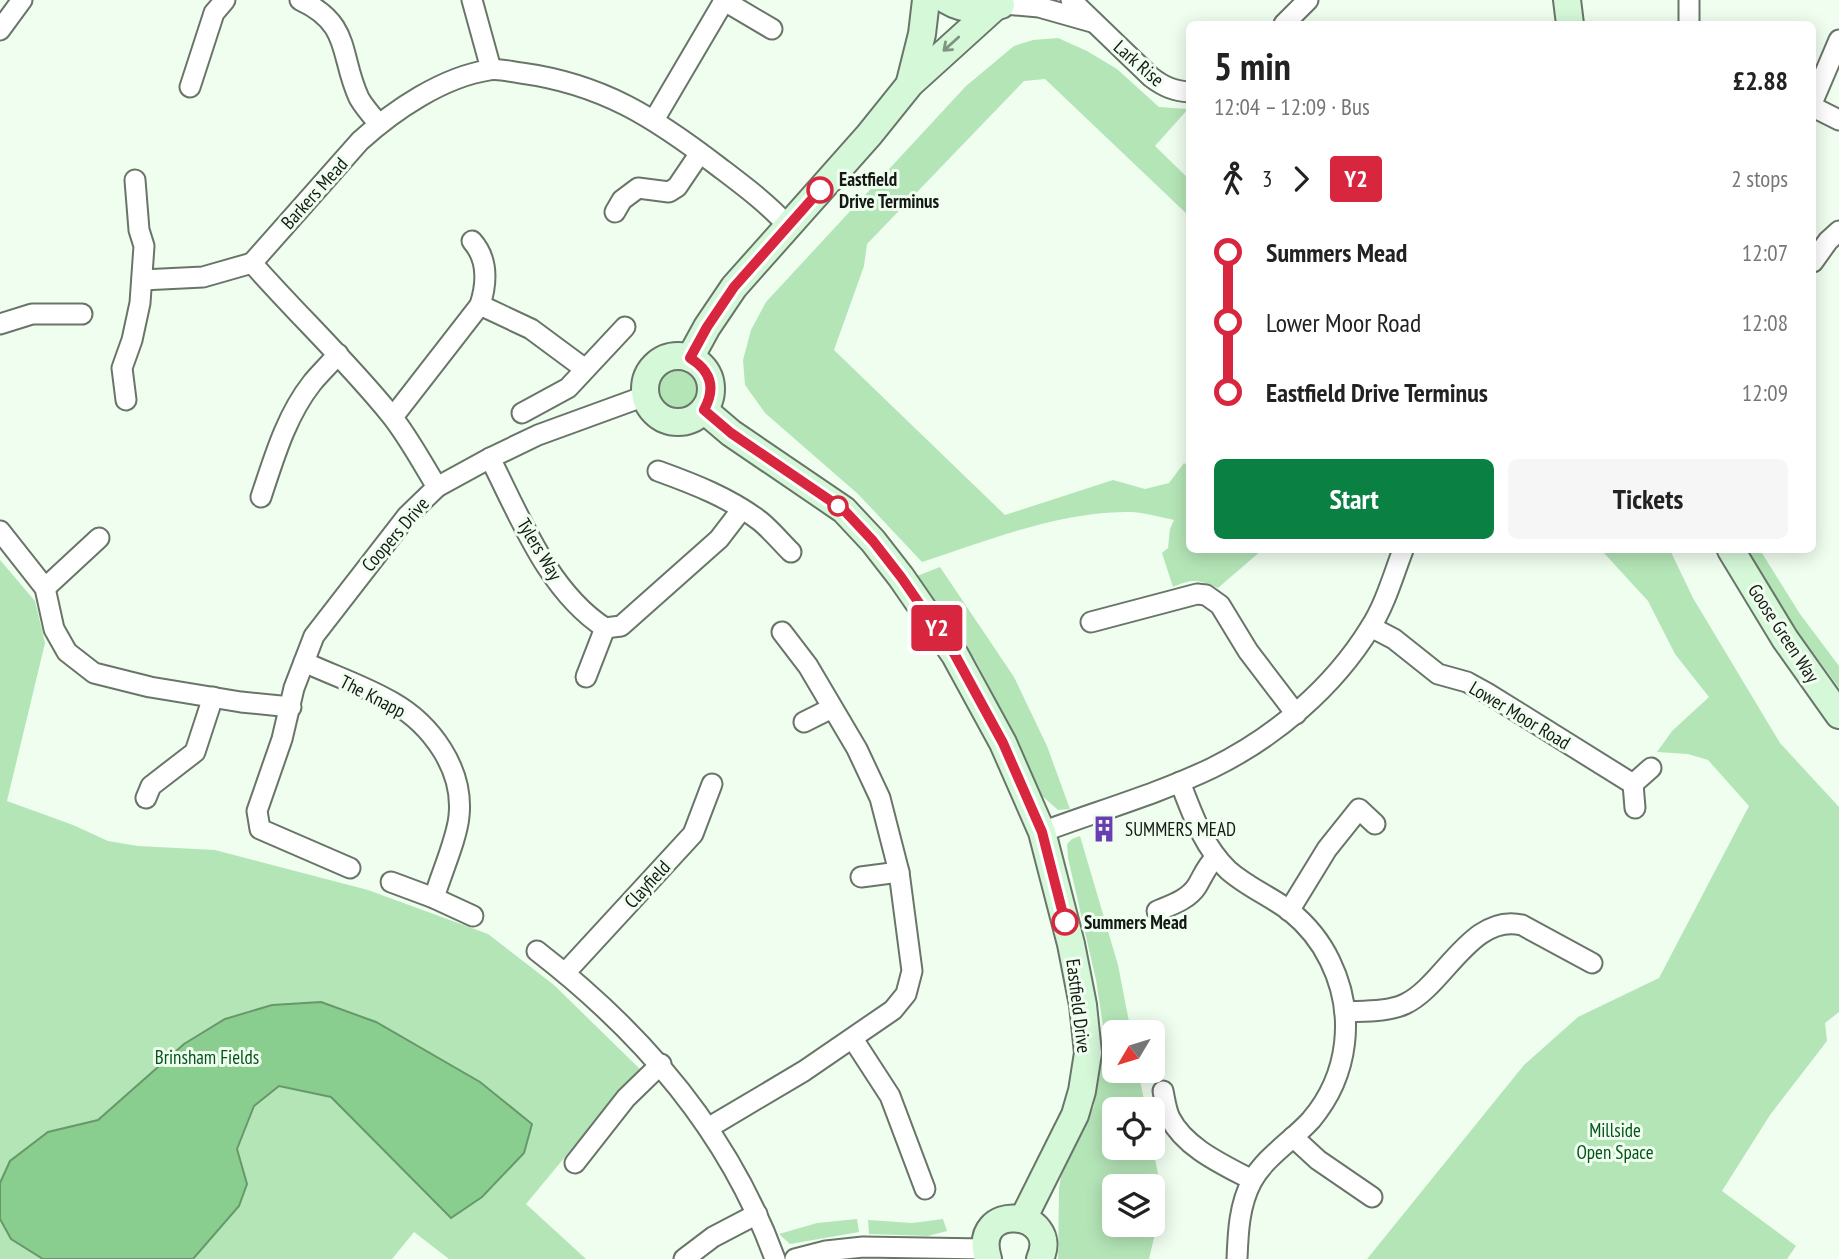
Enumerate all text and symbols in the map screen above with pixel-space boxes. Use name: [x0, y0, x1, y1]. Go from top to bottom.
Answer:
street label: Lark Rise: [1109, 35, 1169, 91]
one-way arrow: [943, 36, 960, 53]
text: 5 min: [1214, 41, 1291, 90]
text: £2.88: [1733, 64, 1788, 97]
text: 12:04 – 12:09 · Bus: [1214, 92, 1370, 121]
street label: Barkers Mead: [276, 152, 352, 234]
icon: walk: [1214, 160, 1252, 198]
icon: forward: [1282, 160, 1320, 198]
text: Y2: [1344, 163, 1368, 194]
text: 3: [1262, 164, 1272, 193]
text: 2 stops: [1731, 164, 1788, 193]
place label: Eastfield Drive Terminus: [839, 167, 940, 213]
marker: Eastfield Drive Terminus: [807, 177, 833, 203]
text: Summers Mead: [1266, 236, 1407, 269]
text: 12:07: [1742, 238, 1788, 267]
text: Lower Moor Road: [1266, 306, 1421, 339]
text: 12:08: [1742, 308, 1788, 337]
text: Eastfield Drive Terminus: [1266, 376, 1488, 409]
text: 12:09: [1742, 378, 1788, 407]
button: Start: [1214, 459, 1494, 539]
button: Tickets: [1508, 459, 1788, 539]
street label: Coopers Drive: [356, 492, 434, 576]
unlabelled marker: [828, 496, 848, 516]
street label: Tylers Way: [512, 514, 568, 585]
street label: Goose Green Way: [1743, 579, 1825, 688]
line badge: Y2: [906, 605, 968, 651]
text: Y2: [925, 612, 949, 643]
street label: The Knapp: [336, 669, 410, 723]
street label: Lower Moor Road: [1465, 676, 1575, 754]
building icon: SUMMERS MEAD: [1089, 814, 1119, 844]
place label: SUMMERS MEAD: [1125, 817, 1236, 841]
street label: Clayfield: [619, 855, 675, 913]
marker: Summers Mead: [1052, 909, 1078, 935]
place label: Summers Mead: [1084, 910, 1187, 934]
street label: Eastfield Drive: [1061, 958, 1097, 1055]
north arrow: [1102, 1020, 1166, 1083]
map controls: [1102, 1020, 1165, 1237]
park label: Brinsham Fields: [155, 1045, 259, 1069]
button: locate: [1102, 1097, 1165, 1160]
park label: Millside Open Space: [1576, 1118, 1654, 1164]
button: layers: [1102, 1174, 1165, 1237]

